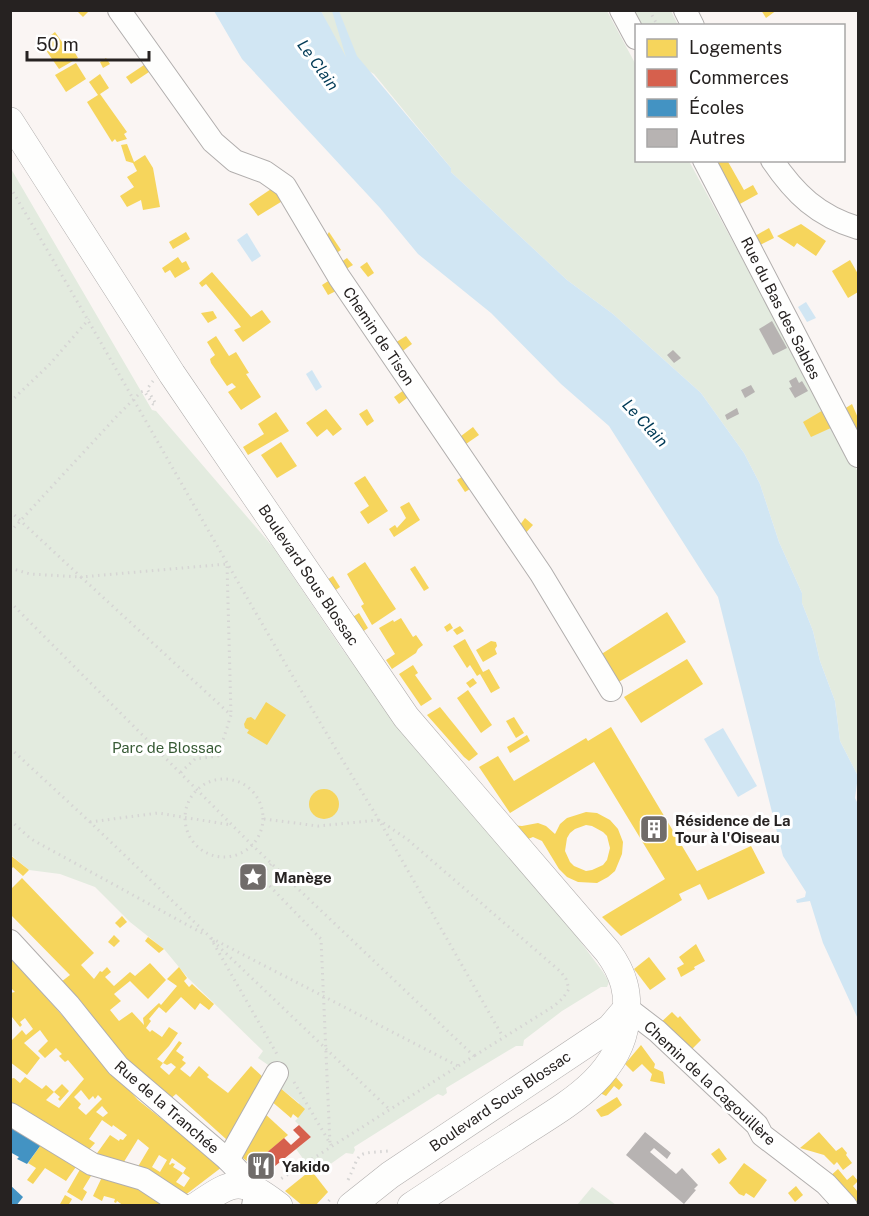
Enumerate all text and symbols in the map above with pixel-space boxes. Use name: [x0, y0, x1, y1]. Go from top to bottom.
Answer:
scale bar: [27, 24, 148, 62]
legend: [635, 24, 845, 162]
text: 50 m: [36, 34, 79, 55]
water label: Le Clain: [293, 36, 343, 94]
text: Logements: [689, 37, 782, 58]
text: Commerces: [689, 67, 789, 88]
text: Écoles: [689, 96, 744, 118]
text: Autres: [689, 127, 745, 148]
street label: Rue du Bas des Sables: [738, 234, 824, 382]
street label: Chemin de Tison: [340, 284, 418, 388]
water label: Le Clain: [618, 395, 672, 451]
street label: Boulevard Sous Blossac: [255, 501, 363, 649]
park label: Parc de Blossac: [112, 739, 222, 756]
place label: Résidence de La Tour à l'Oiseau: [675, 812, 791, 846]
building icon: Résidence de La Tour à l'Oiseau: [638, 813, 670, 845]
place icon: Manège: [237, 861, 269, 893]
place label: Manège: [274, 869, 332, 886]
street label: Chemin de la Cagouillère: [641, 1018, 779, 1148]
street label: Boulevard Sous Blossac: [426, 1047, 574, 1155]
street label: Rue de la Tranchée: [111, 1057, 223, 1157]
restaurant icon: Yakido: [245, 1150, 277, 1182]
place label: Yakido: [282, 1158, 330, 1175]

